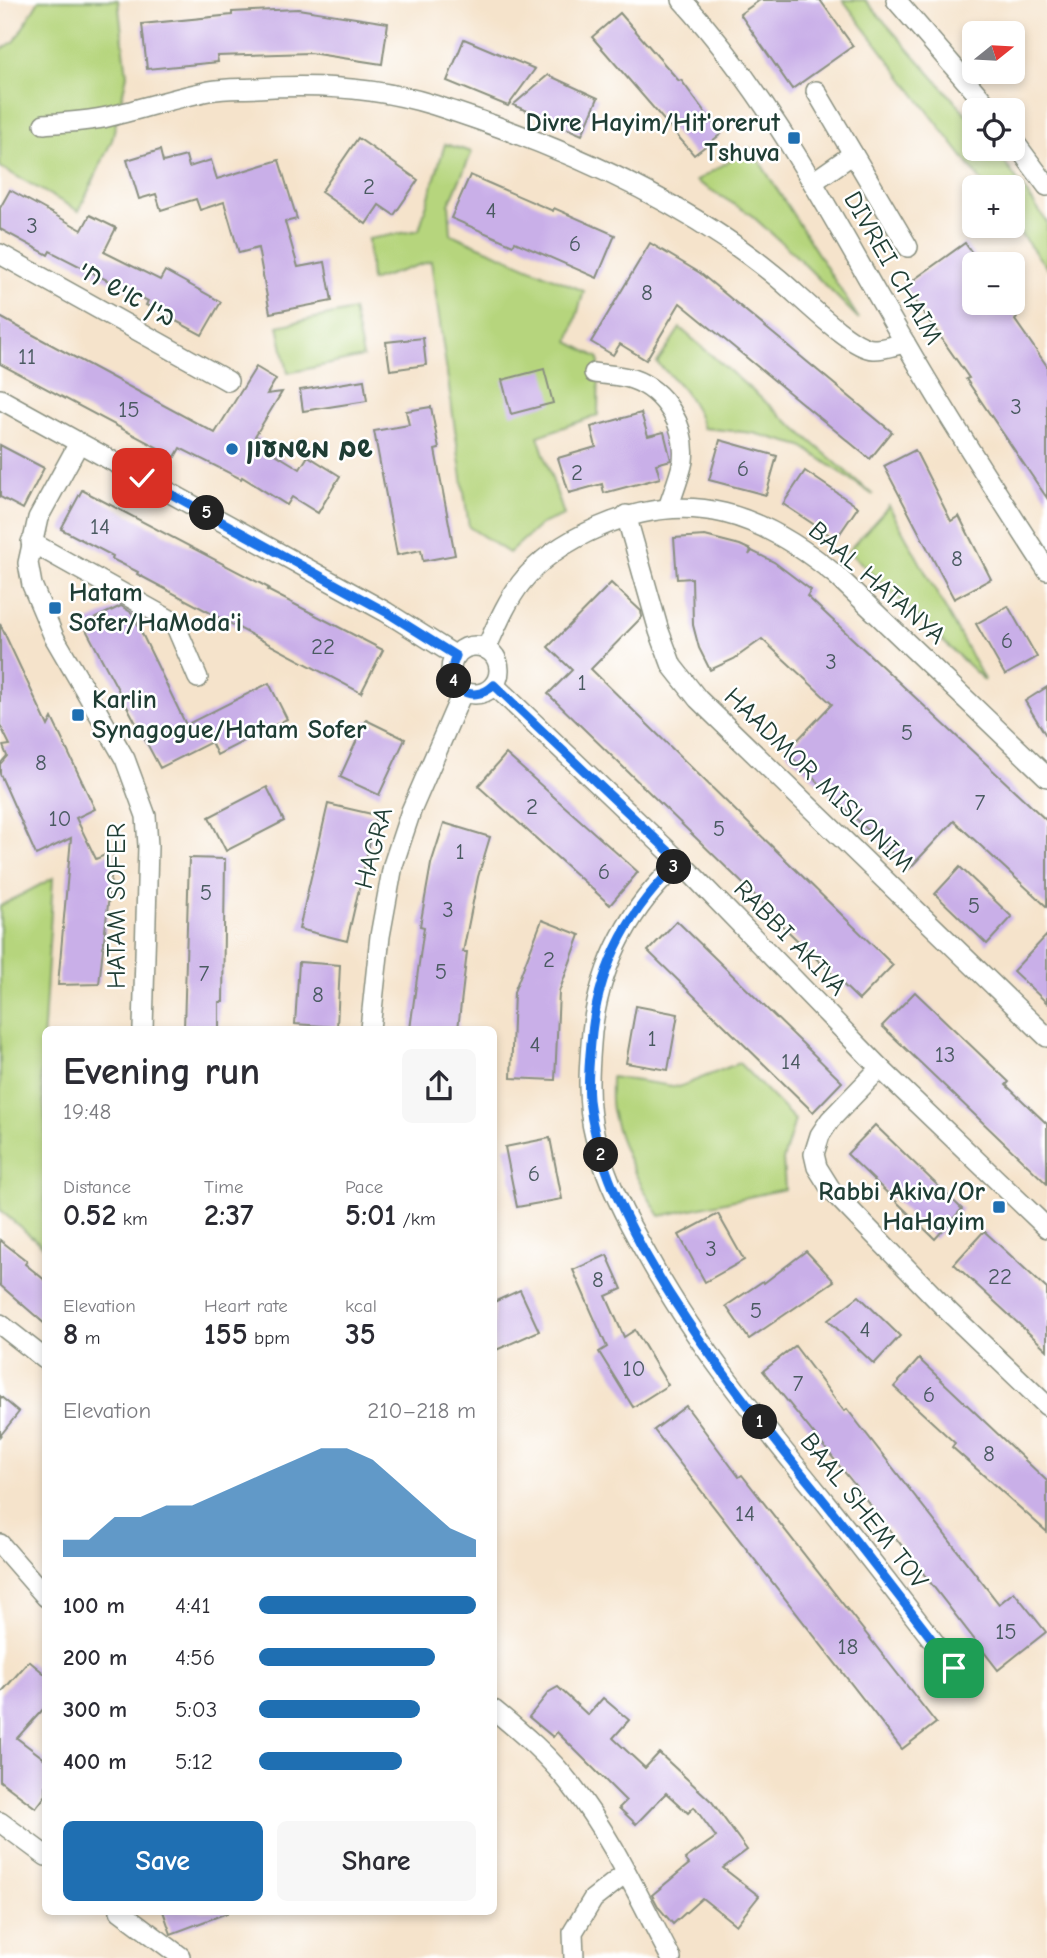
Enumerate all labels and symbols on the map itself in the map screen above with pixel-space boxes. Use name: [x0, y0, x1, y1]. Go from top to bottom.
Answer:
north arrow: [962, 21, 1026, 84]
place label: Divre Hayim/Hit'orerut Tshuva: [525, 108, 780, 168]
marker: Divre Hayim/Hit'orerut Tshuva: [786, 130, 802, 146]
house number: 2: [363, 173, 375, 200]
street label: DIVREI CHAIM: [837, 186, 949, 350]
house number: 4: [485, 197, 497, 224]
house number: 3: [26, 212, 38, 239]
house number: 6: [569, 230, 581, 257]
street label: בין איש חי: [73, 255, 181, 333]
house number: 8: [641, 279, 653, 306]
house number: 11: [18, 343, 36, 370]
house number: 3: [1010, 393, 1022, 420]
house number: 15: [118, 396, 140, 423]
place label: שם משמעון: [246, 434, 373, 464]
marker: שם משמעון: [224, 441, 240, 457]
pin: [112, 448, 172, 508]
house number: 6: [737, 455, 749, 482]
house number: 2: [571, 459, 583, 486]
pin: 5: [190, 496, 224, 530]
house number: 14: [90, 513, 110, 540]
street label: BAAL HATANYA: [802, 515, 952, 651]
house number: 8: [951, 545, 963, 572]
place label: Hatam Sofer/HaModa'i: [69, 578, 242, 638]
marker: Hatam Sofer/HaModa'i: [47, 600, 63, 616]
house number: 6: [1001, 627, 1013, 654]
house number: 22: [311, 633, 335, 660]
house number: 3: [825, 648, 837, 675]
pin: 4: [436, 664, 472, 698]
house number: 1: [577, 669, 587, 696]
street label: HAADMOR MISLONIM: [718, 682, 920, 878]
place label: Karlin Synagogue/Hatam Sofer: [92, 685, 367, 745]
marker: Karlin Synagogue/Hatam Sofer: [70, 707, 86, 723]
house number: 5: [901, 719, 913, 746]
house number: 8: [35, 749, 47, 776]
house number: 7: [975, 789, 986, 816]
house number: 2: [526, 793, 538, 820]
street label: HAGRA: [349, 804, 399, 892]
house number: 10: [48, 805, 72, 832]
house number: 5: [713, 815, 725, 842]
street label: HATAM SOFER: [102, 823, 132, 989]
house number: 1: [455, 838, 465, 865]
pin: 3: [656, 850, 692, 884]
house number: 6: [598, 858, 610, 885]
street label: RABBI AKIVA: [727, 874, 853, 1002]
house number: 5: [200, 879, 212, 906]
house number: 5: [968, 892, 980, 919]
house number: 3: [442, 896, 454, 923]
house number: 2: [543, 946, 555, 973]
house number: 5: [435, 958, 447, 985]
house number: 7: [199, 960, 210, 987]
house number: 8: [312, 981, 324, 1008]
house number: 1: [647, 1025, 657, 1052]
house number: 4: [529, 1031, 541, 1058]
house number: 13: [935, 1041, 955, 1068]
house number: 14: [781, 1048, 801, 1075]
pin: 2: [584, 1138, 618, 1172]
house number: 6: [528, 1160, 540, 1187]
place label: Rabbi Akiva/Or HaHayim: [818, 1177, 986, 1237]
marker: Rabbi Akiva/Or HaHayim: [991, 1199, 1007, 1215]
house number: 3: [705, 1235, 717, 1262]
house number: 22: [988, 1263, 1012, 1290]
house number: 8: [592, 1266, 604, 1293]
house number: 5: [750, 1297, 762, 1324]
house number: 4: [859, 1316, 871, 1343]
house number: 10: [622, 1355, 646, 1382]
house number: 7: [793, 1370, 804, 1397]
house number: 6: [923, 1381, 935, 1408]
pin: 1: [742, 1404, 778, 1440]
street label: BAAL SHEM TOV: [794, 1427, 934, 1595]
house number: 8: [983, 1440, 995, 1467]
house number: 14: [735, 1500, 755, 1527]
house number: 15: [995, 1618, 1017, 1645]
house number: 18: [838, 1633, 858, 1660]
pin: [924, 1638, 984, 1698]

